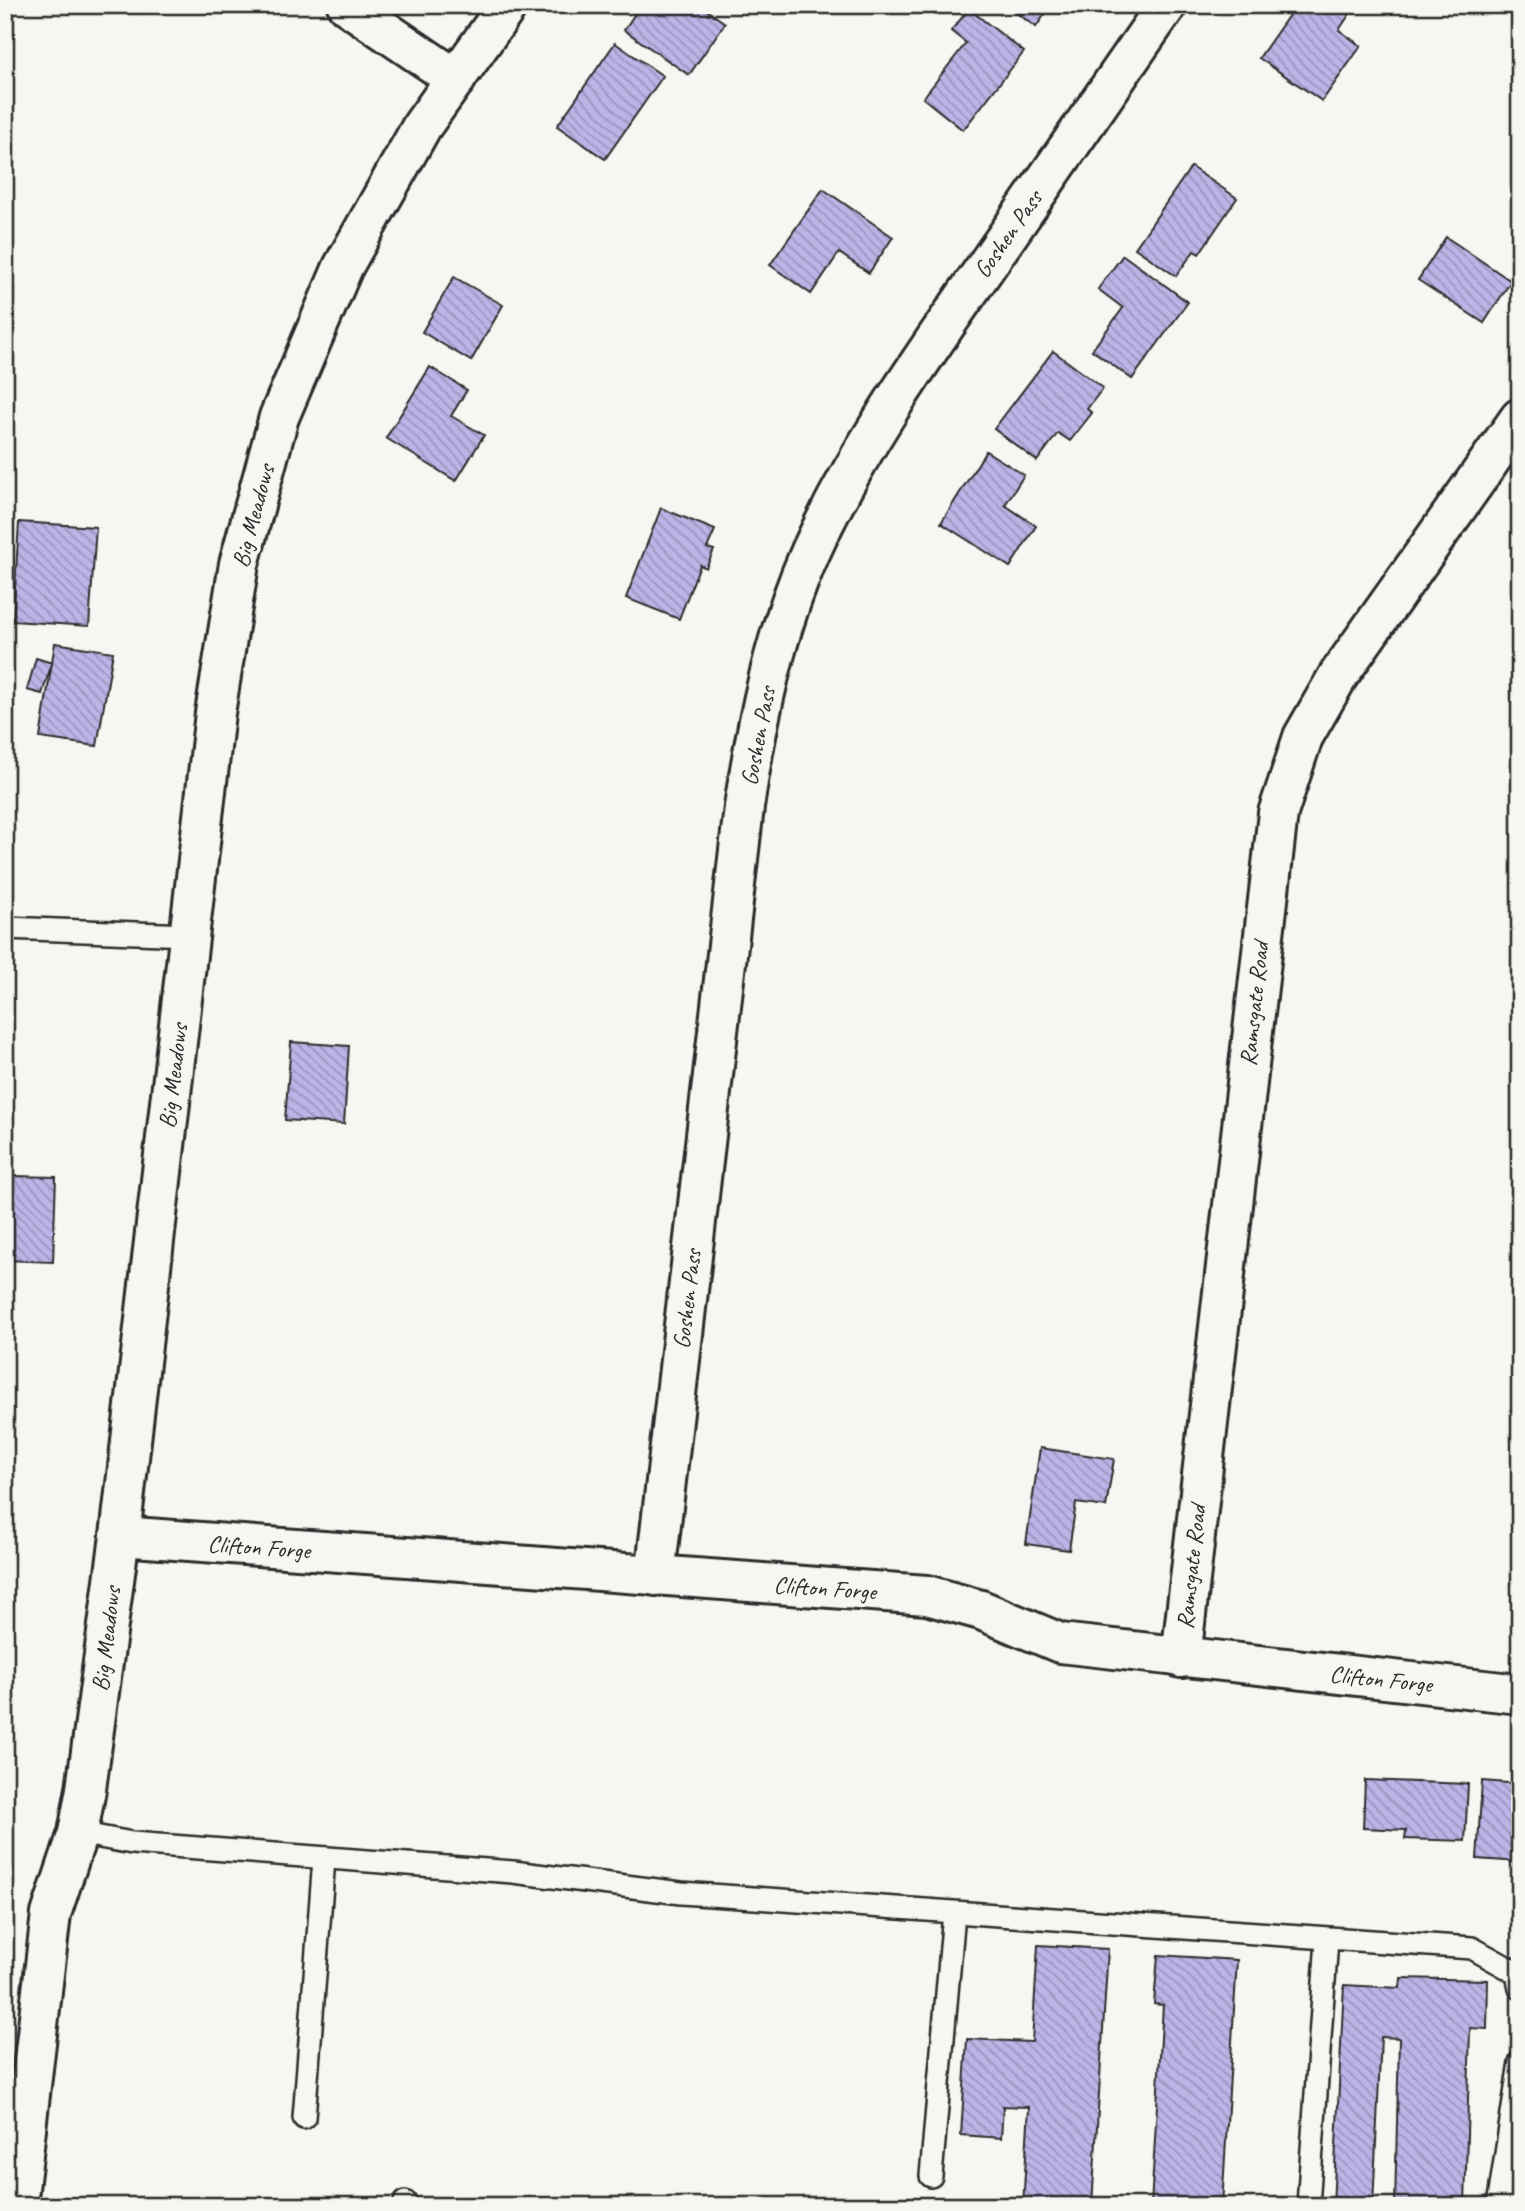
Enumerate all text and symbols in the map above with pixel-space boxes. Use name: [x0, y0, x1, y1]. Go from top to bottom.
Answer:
street label: Goshen Pass: [967, 183, 1050, 284]
street label: Big Meadows: [225, 459, 282, 571]
street label: Goshen Pass: [734, 682, 783, 788]
street label: Ramsgate Road: [1233, 937, 1276, 1068]
street label: Big Meadows: [152, 1019, 195, 1130]
street label: Goshen Pass: [666, 1246, 708, 1350]
street label: Ramsgate Road: [1170, 1500, 1213, 1631]
street label: Clifton Forge: [207, 1528, 313, 1566]
street label: Clifton Forge: [773, 1569, 879, 1607]
street label: Big Meadows: [85, 1582, 128, 1693]
street label: Clifton Forge: [1328, 1659, 1436, 1700]

